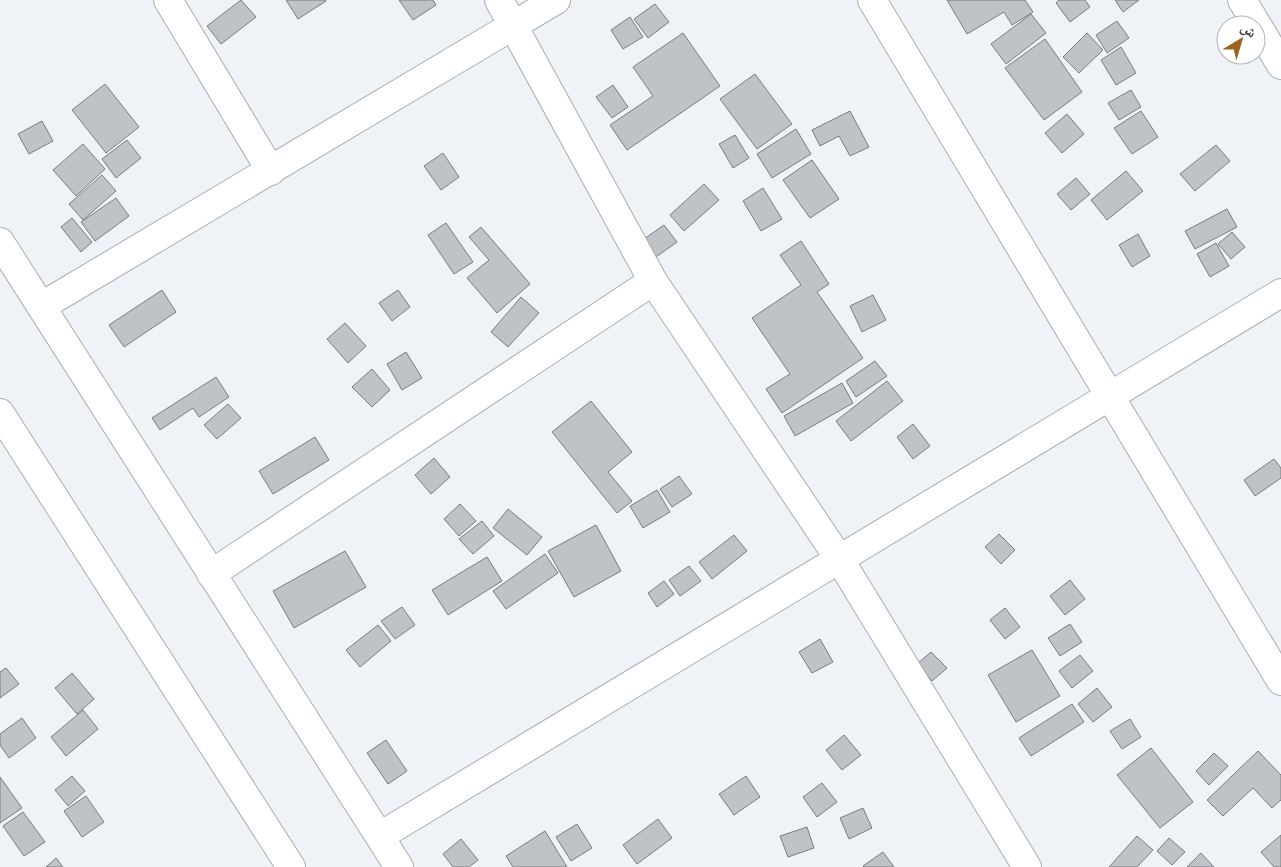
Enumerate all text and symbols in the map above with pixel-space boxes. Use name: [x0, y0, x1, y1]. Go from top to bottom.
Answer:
north arrow: [1216, 15, 1266, 65]
text: ش: [1238, 19, 1260, 42]

